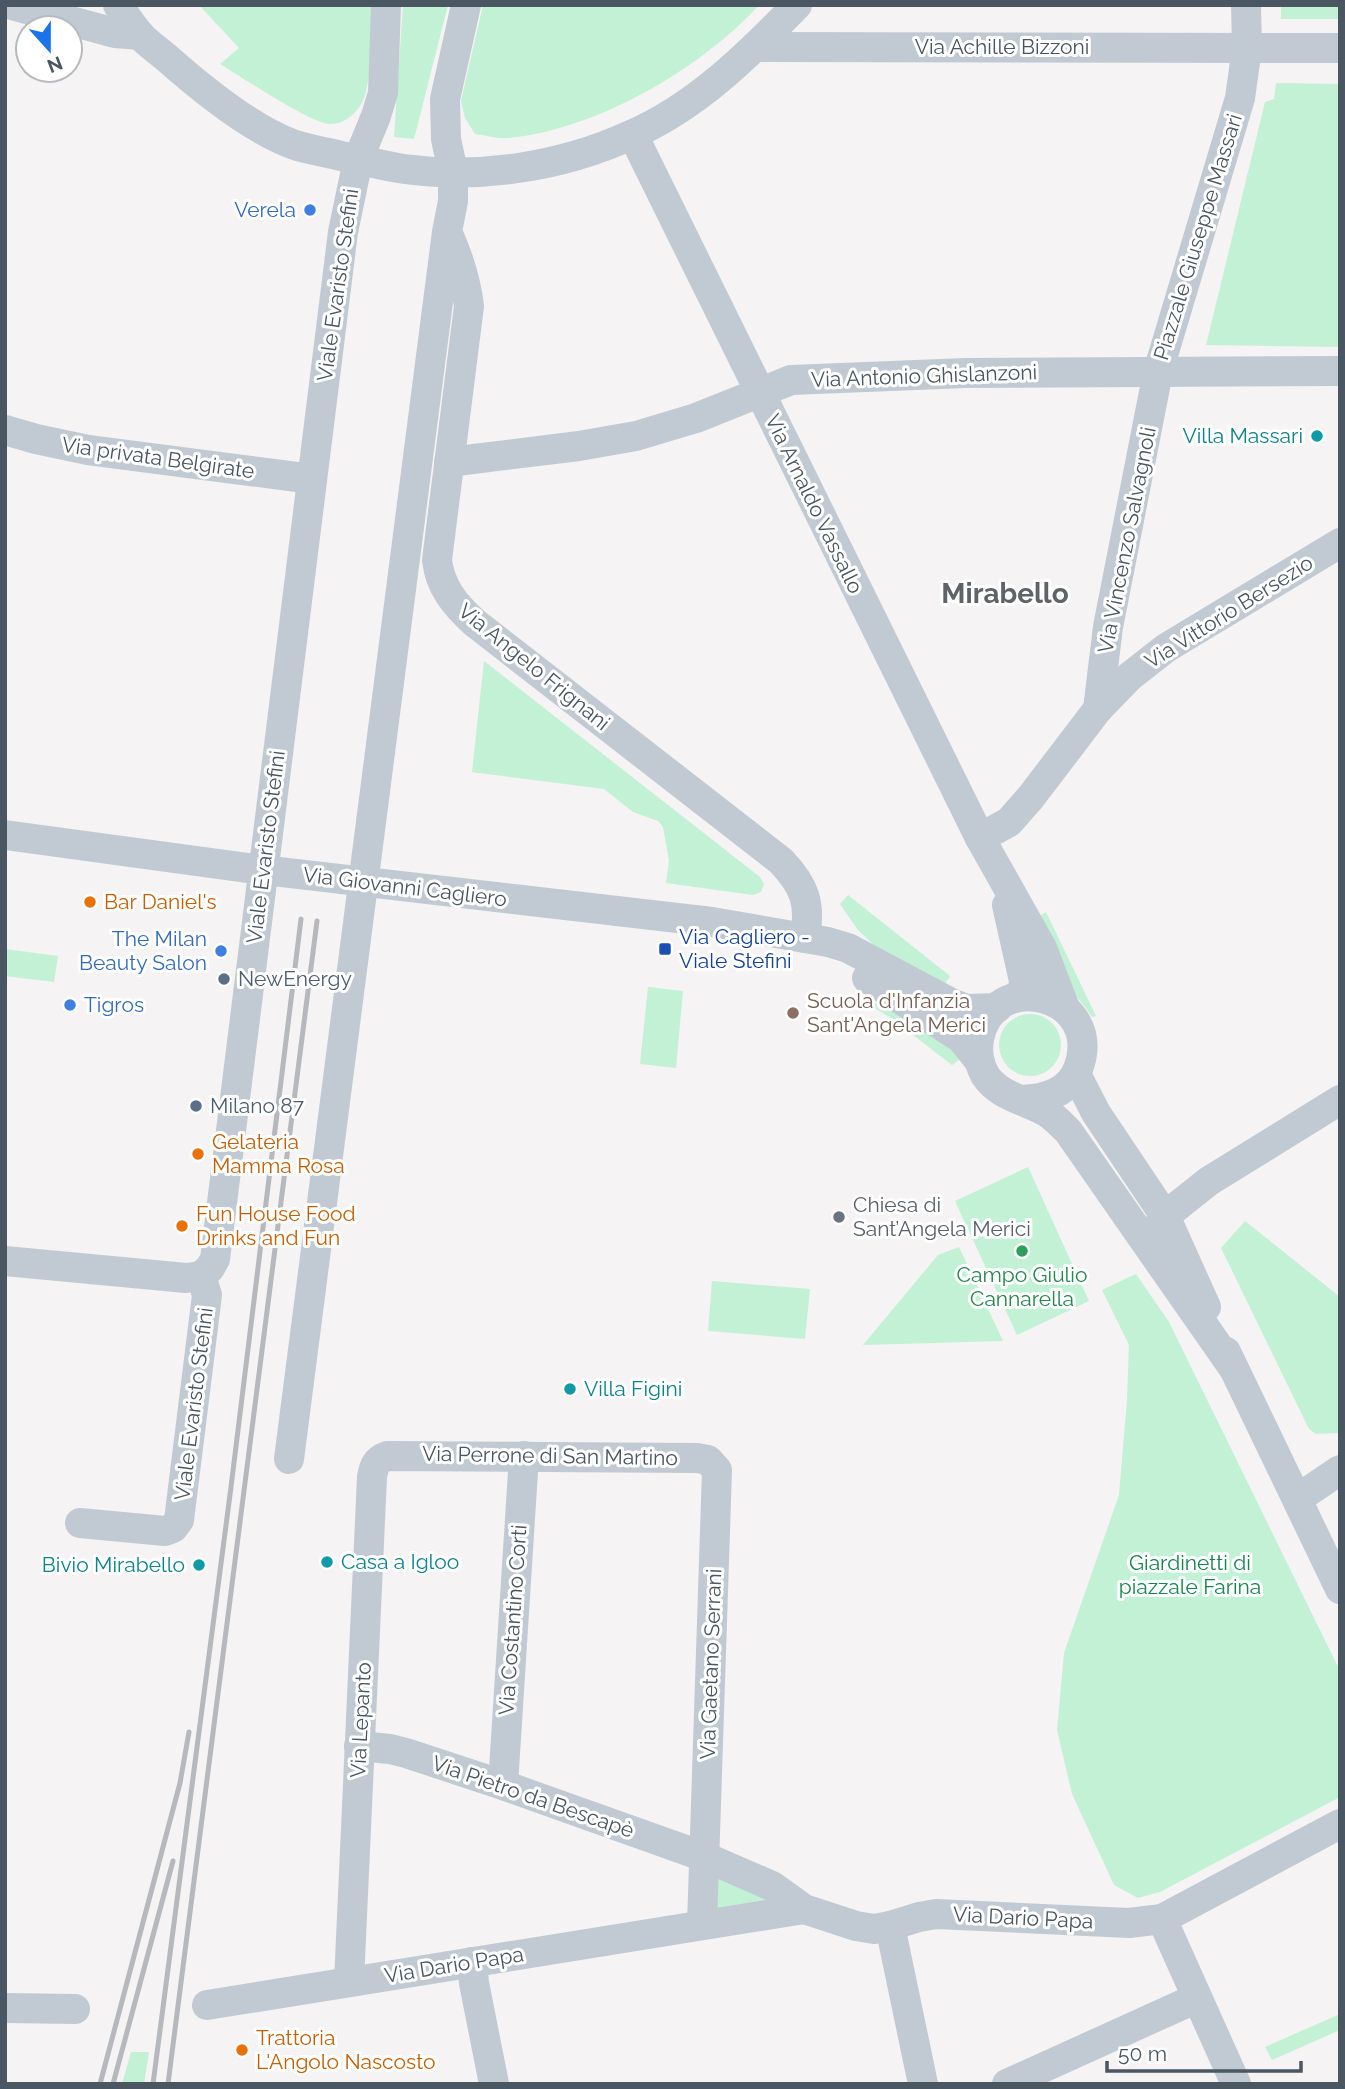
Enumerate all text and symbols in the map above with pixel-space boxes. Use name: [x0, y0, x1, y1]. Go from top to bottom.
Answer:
north arrow: [14, 14, 84, 84]
street label: Via Achille Bizzoni: [915, 34, 1089, 59]
text: N: [44, 52, 66, 78]
street label: Piazzale Giuseppe Massari: [1148, 111, 1247, 363]
street label: Viale Evaristo Stefini: [312, 187, 363, 383]
place label: Verela: [234, 197, 296, 222]
marker: Verela: [302, 202, 318, 218]
street label: Via Antonio Ghislanzoni: [811, 359, 1037, 392]
street label: Via Arnaldo Vassallo: [760, 410, 869, 598]
place label: Villa Massari: [1183, 423, 1303, 448]
street label: Via Vincenzo Salvagnoli: [1092, 425, 1161, 655]
marker: Villa Massari: [1309, 428, 1325, 444]
street label: Via privata Belgirate: [60, 432, 256, 483]
street label: Via Vittorio Bersezio: [1140, 550, 1317, 673]
district label: Mirabello: [941, 577, 1069, 610]
street label: Via Angelo Frignani: [454, 598, 615, 735]
street label: Viale Evaristo Stefini: [241, 749, 290, 945]
street label: Via Giovanni Cagliero: [302, 862, 508, 911]
place label: Bar Daniel's: [104, 889, 217, 914]
marker: Bar Daniel's: [82, 894, 98, 910]
place label: Via Cagliero - Viale Stefini: [679, 924, 810, 973]
place label: The Milan Beauty Salon: [79, 926, 207, 975]
marker: Via Cagliero - Viale Stefini: [657, 941, 673, 957]
marker: The Milan Beauty Salon: [213, 943, 229, 959]
place label: NewEnergy: [238, 966, 352, 991]
marker: NewEnergy: [216, 971, 232, 987]
place label: Scuola d'Infanzia Sant'Angela Merici: [807, 988, 986, 1037]
place label: Tigros: [84, 992, 144, 1017]
marker: Tigros: [62, 997, 78, 1013]
marker: Scuola d'Infanzia Sant'Angela Merici: [785, 1005, 801, 1021]
place label: Milano 87: [210, 1093, 305, 1118]
marker: Milano 87: [188, 1098, 204, 1114]
place label: Gelateria Mamma Rosa: [212, 1129, 345, 1178]
marker: Gelateria Mamma Rosa: [190, 1146, 206, 1162]
place label: Chiesa di Sant’Angela Merici: [853, 1192, 1031, 1241]
place label: Fun House Food Drinks and Fun: [196, 1201, 356, 1250]
marker: Chiesa di Sant’Angela Merici: [831, 1209, 847, 1225]
marker: Fun House Food Drinks and Fun: [174, 1218, 190, 1234]
marker: Campo Giulio Cannarella: [1014, 1243, 1030, 1259]
place label: Campo Giulio Cannarella: [957, 1262, 1087, 1311]
street label: Viale Evaristo Stefini: [169, 1306, 218, 1502]
place label: Villa Figini: [584, 1376, 682, 1401]
marker: Villa Figini: [562, 1381, 578, 1397]
street label: Via Perrone di San Martino: [422, 1441, 678, 1470]
street label: Via Costantino Corti: [493, 1524, 532, 1716]
place label: Casa a Igloo: [341, 1549, 459, 1574]
park label: Giardinetti di piazzale Farina: [1119, 1550, 1261, 1599]
place label: Bivio Mirabello: [42, 1552, 185, 1577]
marker: Casa a Igloo: [319, 1554, 335, 1570]
marker: Bivio Mirabello: [191, 1557, 207, 1573]
street label: Via Gaetano Serrani: [695, 1568, 726, 1760]
street label: Via Lepanto: [345, 1661, 376, 1778]
street label: Via Pietro da Bescapè: [429, 1750, 637, 1843]
street label: Via Dario Papa: [952, 1901, 1094, 1934]
street label: Via Dario Papa: [383, 1941, 525, 1988]
place label: Trattoria L'Angolo Nascosto: [256, 2025, 436, 2074]
scale bar: [1107, 2030, 1301, 2074]
text: 50 m: [1118, 2041, 1167, 2066]
marker: Trattoria L'Angolo Nascosto: [234, 2042, 250, 2058]

